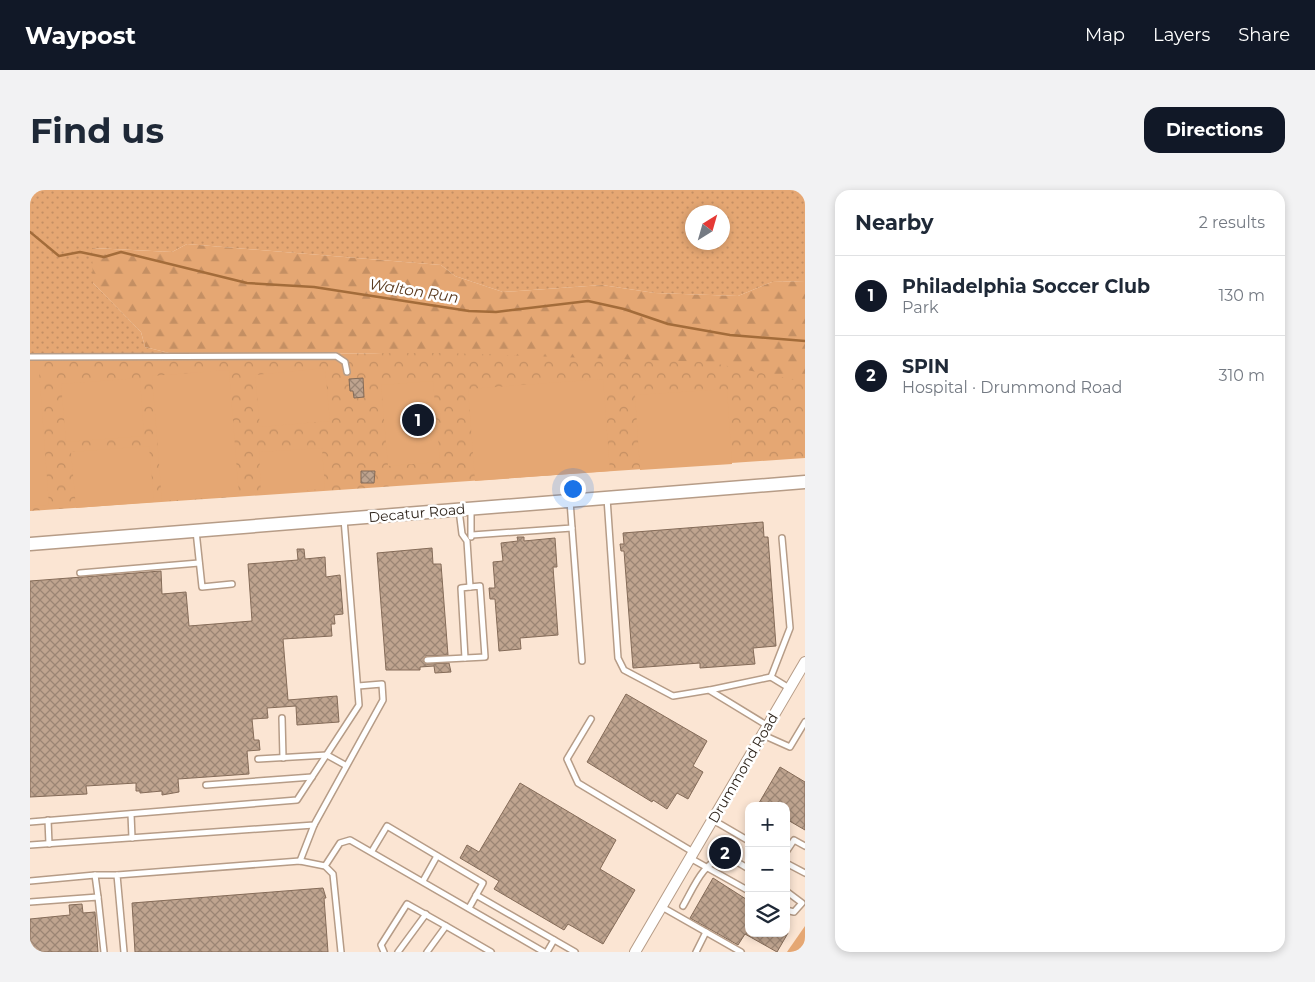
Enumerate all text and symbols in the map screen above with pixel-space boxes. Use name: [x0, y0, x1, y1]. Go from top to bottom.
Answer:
text: Waypost: [25, 21, 136, 50]
text: Map: [1085, 24, 1125, 46]
text: Layers: [1153, 24, 1210, 46]
text: Share: [1238, 24, 1290, 46]
button: Directions: [1144, 107, 1285, 153]
text: Find us: [30, 109, 164, 152]
north arrow: [685, 205, 730, 250]
text: Nearby: [855, 210, 934, 235]
text: 2 results: [1199, 213, 1265, 232]
water label: Walton Run: [368, 274, 460, 307]
text: Philadelphia Soccer Club: [902, 275, 1150, 298]
text: 1: [868, 286, 874, 305]
text: 130 m: [1218, 286, 1265, 305]
text: Park: [902, 298, 939, 317]
text: SPIN: [902, 355, 949, 378]
text: 2: [866, 366, 876, 385]
text: 310 m: [1218, 366, 1265, 385]
text: Hospital · Drummond Road: [902, 378, 1122, 397]
pin: 1: [402, 401, 434, 439]
your location: [560, 476, 586, 502]
street label: Decatur Road: [368, 500, 466, 526]
street label: Drummond Road: [704, 710, 782, 826]
map controls: [745, 802, 790, 937]
button: +: [745, 802, 790, 847]
pin: 2: [709, 834, 741, 872]
button: −: [745, 847, 790, 892]
button: layers: [745, 892, 790, 937]

